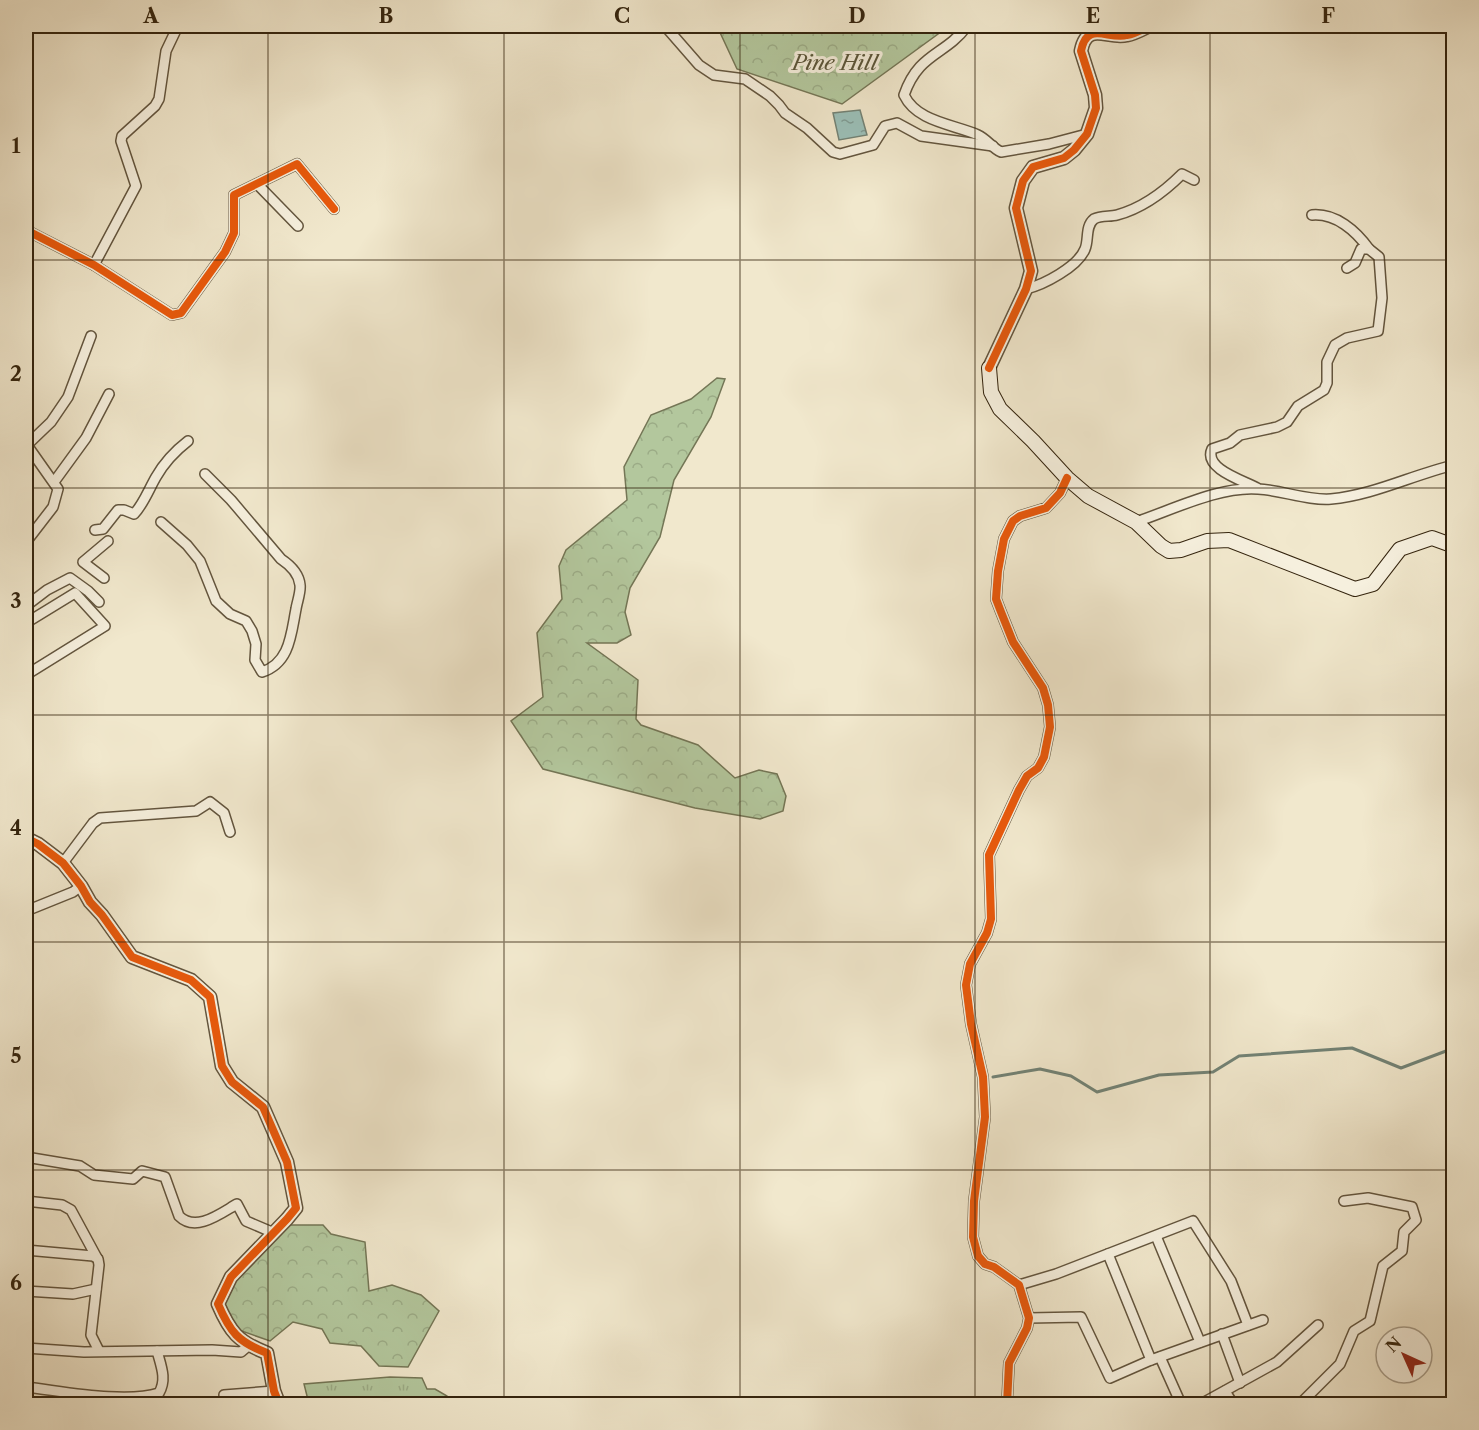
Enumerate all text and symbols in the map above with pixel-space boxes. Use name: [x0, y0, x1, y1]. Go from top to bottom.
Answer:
text: A: [142, 4, 159, 28]
text: B: [379, 4, 394, 28]
text: C: [614, 4, 630, 28]
text: D: [848, 4, 866, 28]
text: E: [1086, 4, 1100, 28]
text: F: [1321, 4, 1335, 28]
park label: Pine Hill: [790, 50, 880, 75]
text: 1: [12, 134, 21, 158]
text: 2: [10, 362, 22, 386]
text: 3: [10, 589, 22, 613]
text: 4: [10, 816, 22, 840]
text: 5: [10, 1044, 22, 1068]
text: 6: [10, 1271, 22, 1295]
north arrow: [1374, 1325, 1434, 1385]
text: N: [1381, 1332, 1405, 1356]

